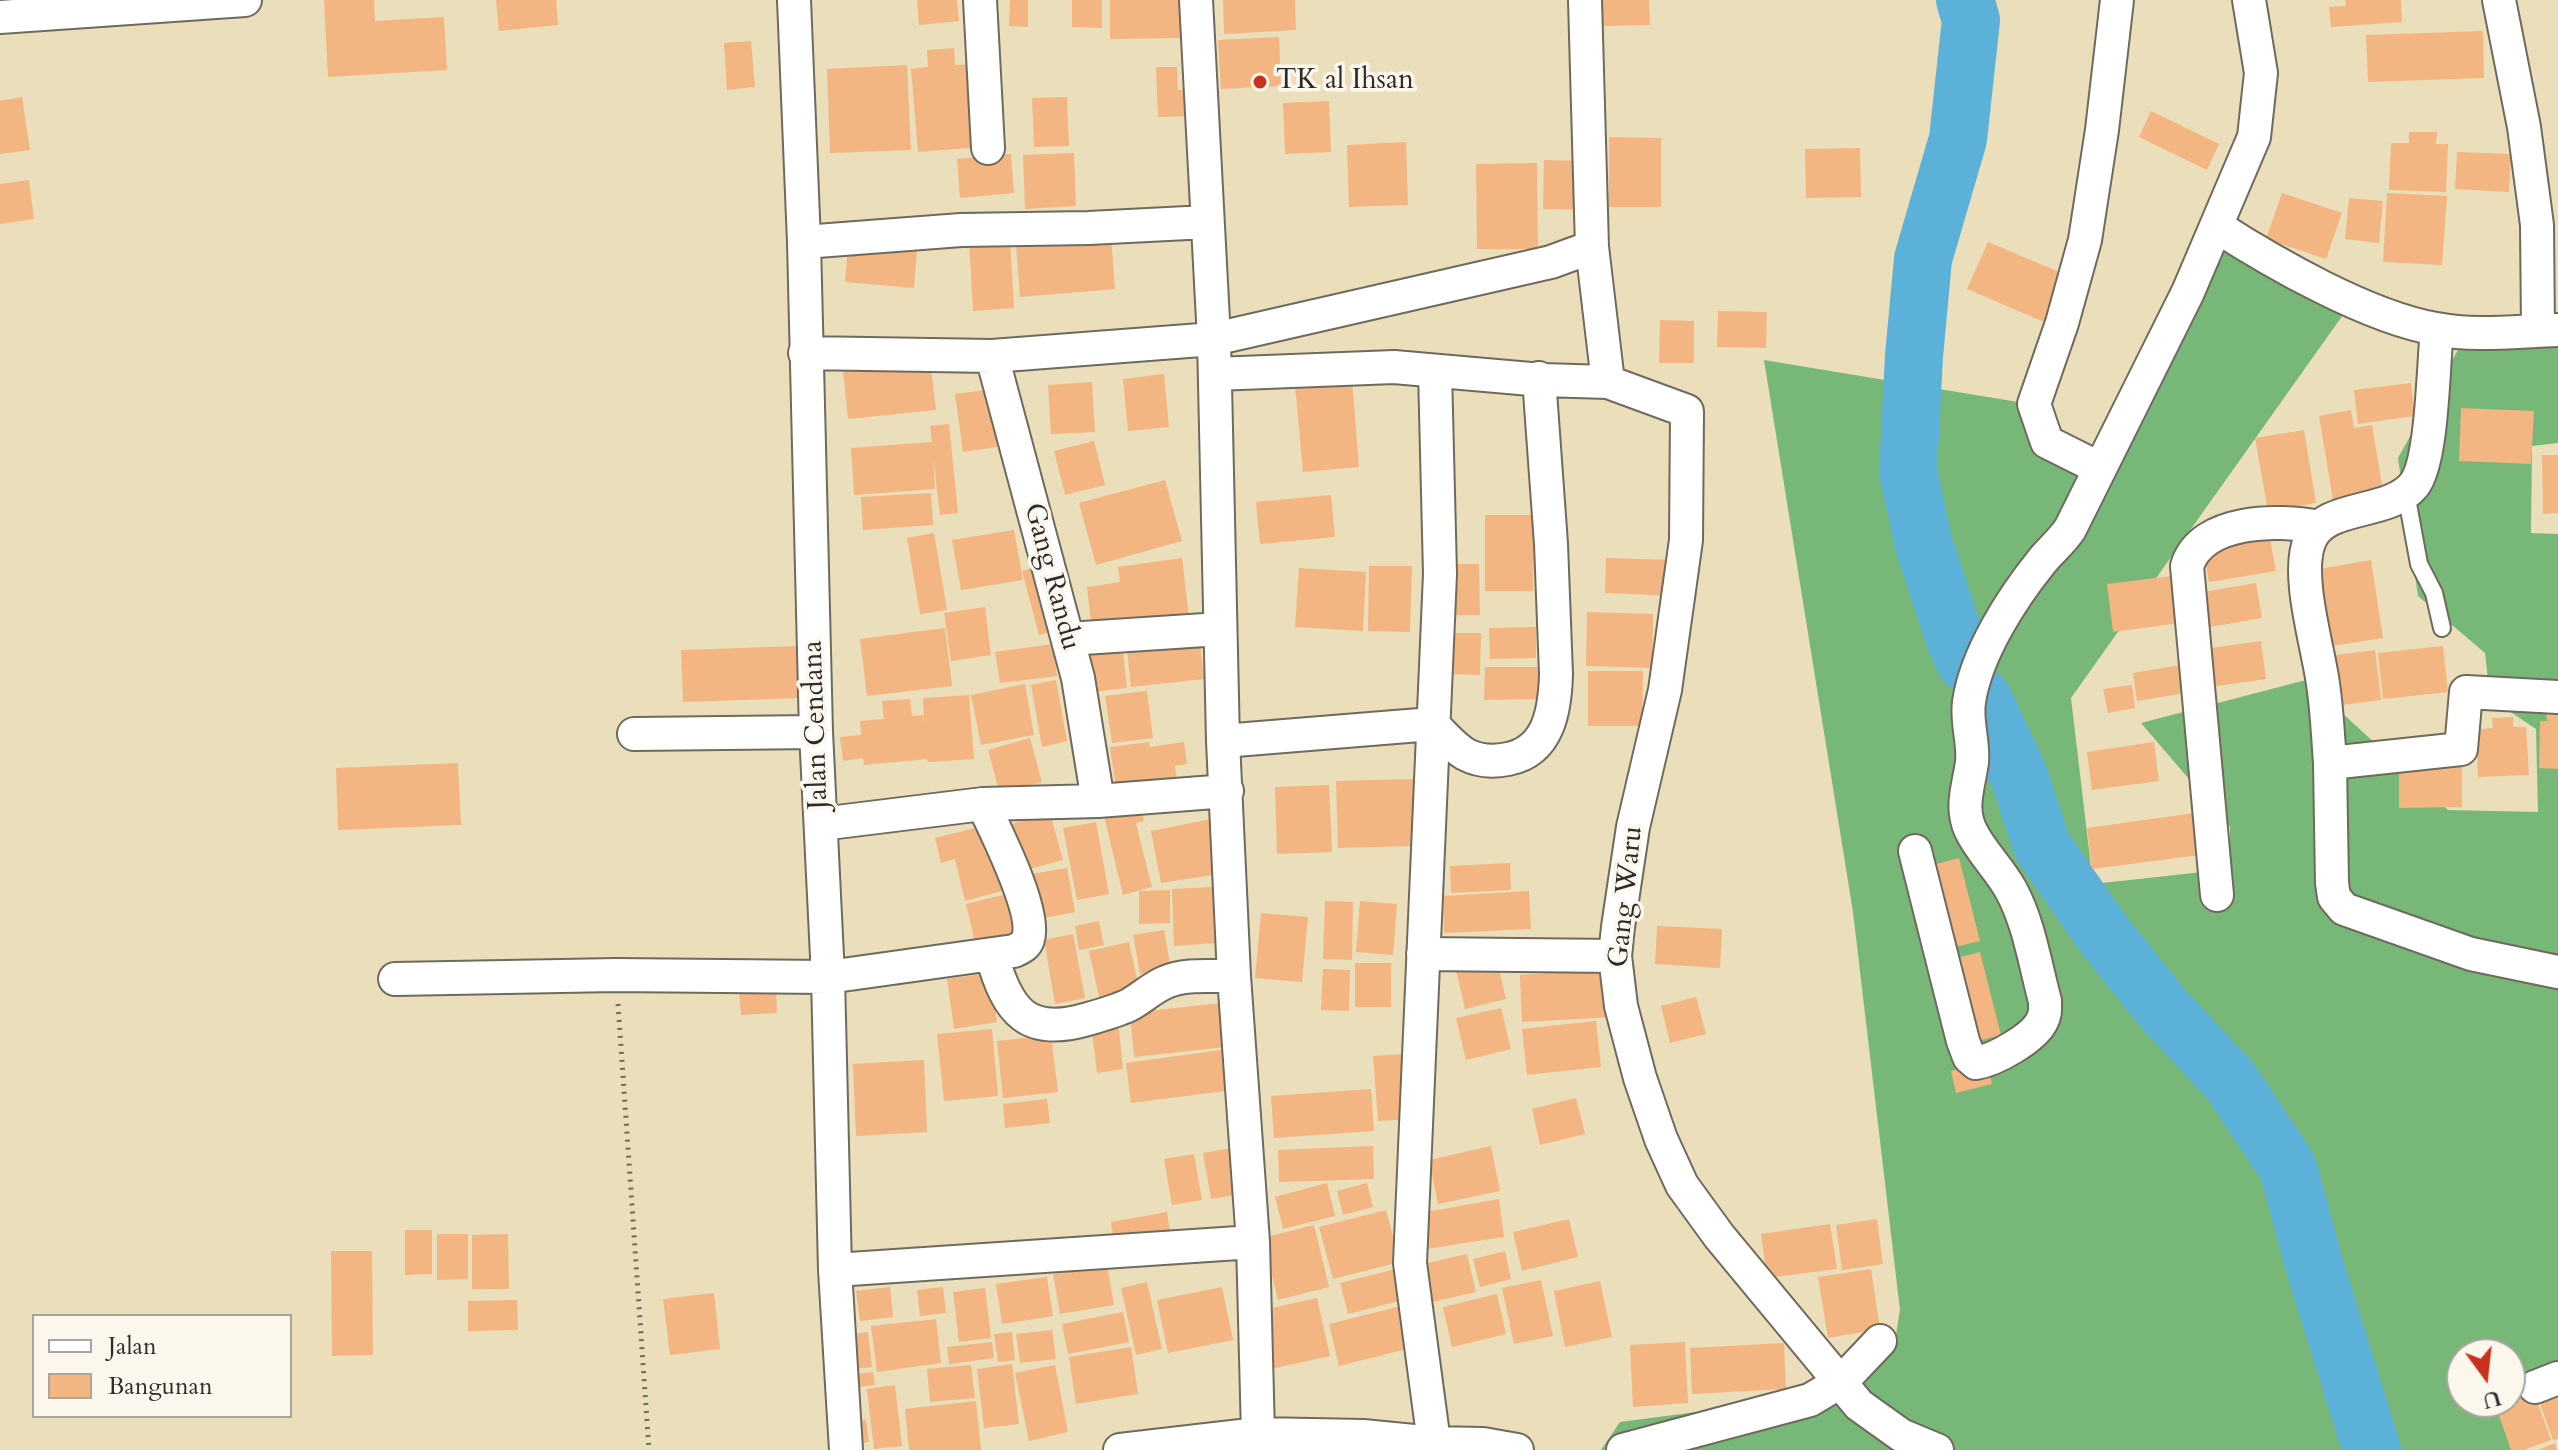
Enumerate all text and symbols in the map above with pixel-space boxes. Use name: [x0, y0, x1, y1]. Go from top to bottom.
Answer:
place label: TK al Ihsan: [1276, 65, 1414, 99]
marker: TK al Ihsan: [1251, 73, 1269, 91]
street label: Gang Randu: [1015, 500, 1087, 654]
street label: Jalan Cendana: [797, 640, 837, 810]
street label: Gang Waru: [1603, 825, 1651, 969]
legend: [32, 1314, 292, 1418]
text: Jalan: [108, 1330, 157, 1363]
north arrow: [2446, 1338, 2526, 1418]
text: Bangunan: [108, 1370, 213, 1403]
text: U: [2479, 1382, 2504, 1416]

